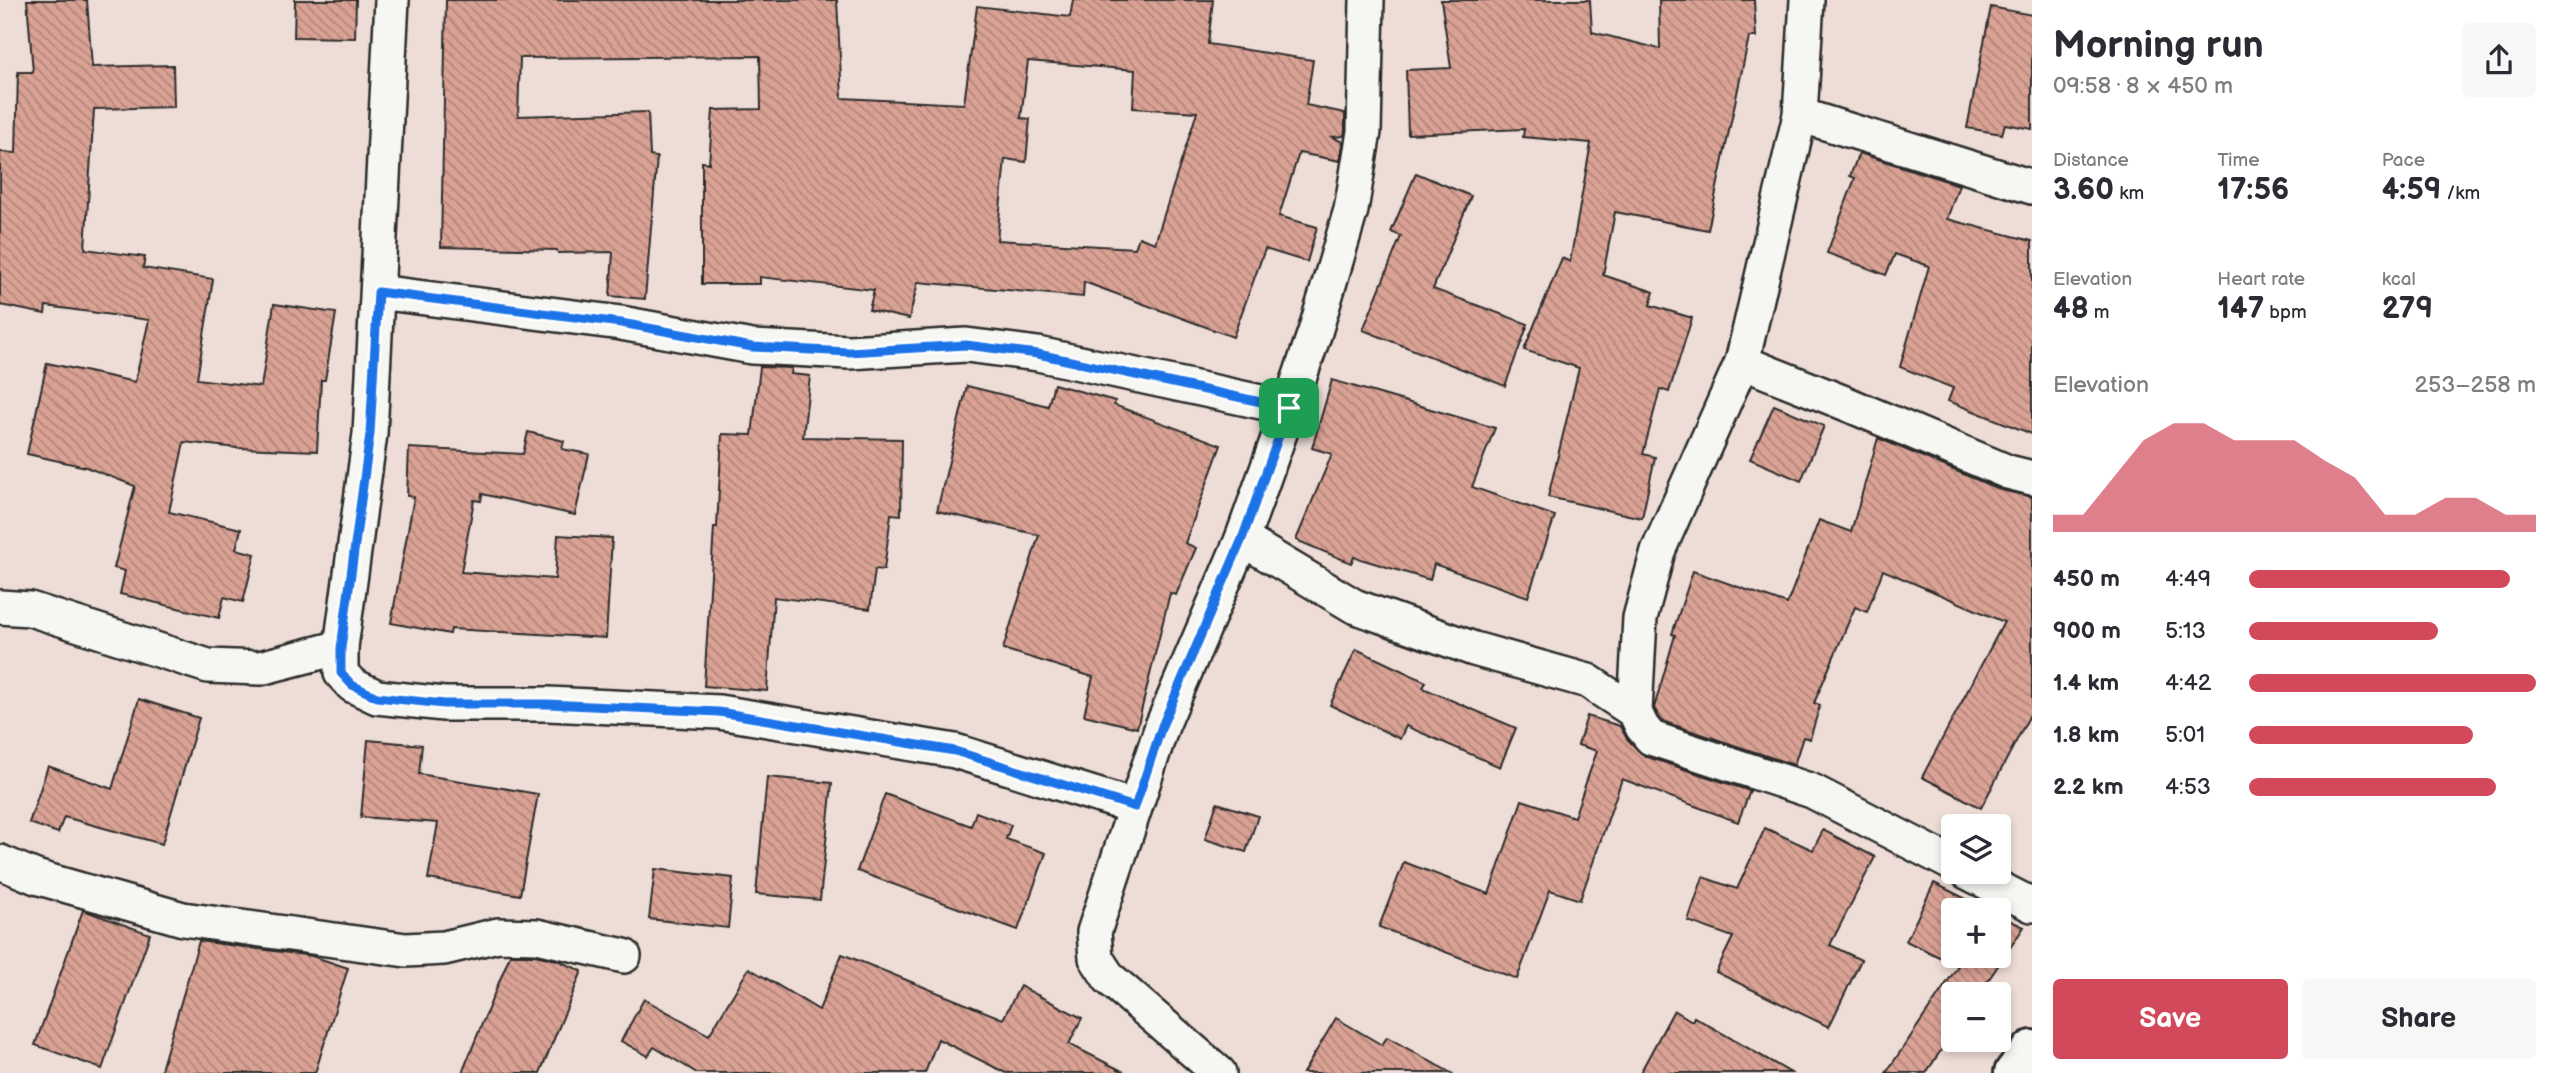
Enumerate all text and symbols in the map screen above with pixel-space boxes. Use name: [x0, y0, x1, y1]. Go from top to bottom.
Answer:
text: Morning run: [2053, 23, 2264, 68]
button: share: [2462, 23, 2536, 97]
text: 09:58 · 8 × 450 m: [2053, 72, 2233, 100]
text: Distance: [2053, 149, 2129, 172]
text: Time: [2217, 149, 2259, 172]
text: Pace: [2382, 149, 2425, 172]
text: 3.60: [2053, 172, 2114, 208]
text: 17:56: [2217, 172, 2289, 208]
text: 4:59: [2382, 172, 2441, 208]
text: km: [2114, 182, 2144, 205]
text: /km: [2441, 182, 2480, 205]
text: Elevation: [2053, 268, 2132, 291]
text: Heart rate: [2217, 268, 2305, 291]
text: kcal: [2382, 268, 2416, 291]
text: 48: [2053, 291, 2089, 327]
text: 147: [2217, 291, 2264, 327]
text: 279: [2382, 291, 2433, 327]
text: m: [2089, 301, 2110, 324]
text: bpm: [2264, 301, 2307, 324]
text: Elevation: [2053, 371, 2149, 399]
text: 253–258 m: [2415, 371, 2536, 399]
pin: [1259, 378, 1319, 438]
icon: arrive: [1270, 389, 1308, 427]
text: 450 m: [2053, 565, 2120, 593]
text: 4:49: [2165, 565, 2211, 593]
text: 900 m: [2053, 617, 2121, 645]
text: 5:13: [2165, 617, 2206, 645]
text: 1.4 km: [2053, 669, 2119, 697]
text: 4:42: [2165, 669, 2211, 697]
text: 1.8 km: [2053, 721, 2119, 749]
text: 5:01: [2165, 721, 2205, 749]
text: 2.2 km: [2053, 773, 2124, 801]
text: 4:53: [2165, 773, 2211, 801]
map controls: [1941, 814, 2011, 1052]
button: layers: [1941, 814, 2011, 884]
button: +: [1941, 898, 2011, 968]
button: Save: [2053, 979, 2288, 1059]
button: Share: [2302, 979, 2536, 1059]
button: −: [1941, 982, 2011, 1052]

